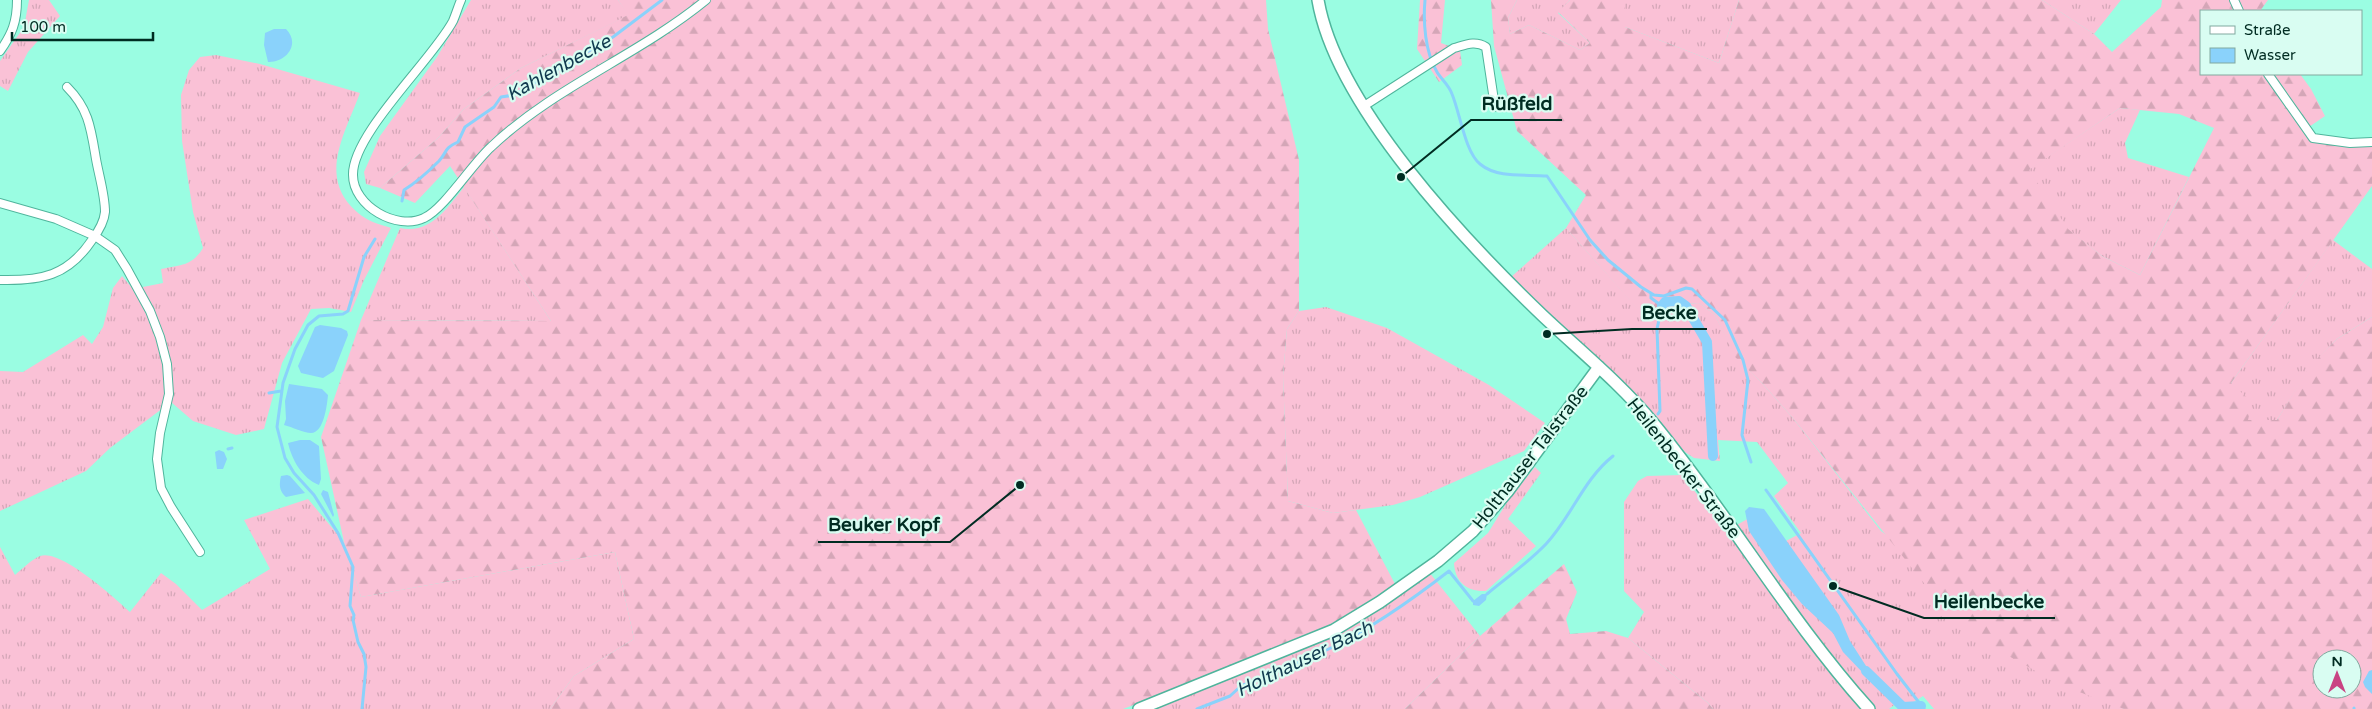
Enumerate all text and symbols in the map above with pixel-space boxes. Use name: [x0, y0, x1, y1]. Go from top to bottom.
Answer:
scale bar: [12, 10, 154, 42]
legend: [2200, 10, 2362, 75]
text: 100 m: [20, 18, 66, 36]
text: Straße: [2244, 21, 2290, 39]
water label: Kahlenbecke: [502, 30, 616, 106]
text: Wasser: [2244, 46, 2296, 64]
callout: Rüßfeld: [1471, 86, 1562, 120]
text: Rüßfeld: [1482, 93, 1552, 115]
callout: Becke: [1632, 295, 1707, 329]
text: Becke: [1642, 302, 1697, 324]
street label: Holthauser Talstraße: [1467, 381, 1593, 533]
street label: Heilenbecker Straße: [1622, 393, 1746, 543]
callout: Beuker Kopf: [818, 508, 950, 542]
text: Beuker Kopf: [828, 514, 941, 537]
callout: Heilenbecke: [1924, 584, 2055, 618]
text: Heilenbecke: [1934, 591, 2044, 613]
water label: Holthauser Bach: [1233, 616, 1377, 701]
north arrow: [2312, 649, 2362, 699]
text: N: [2331, 653, 2343, 670]

